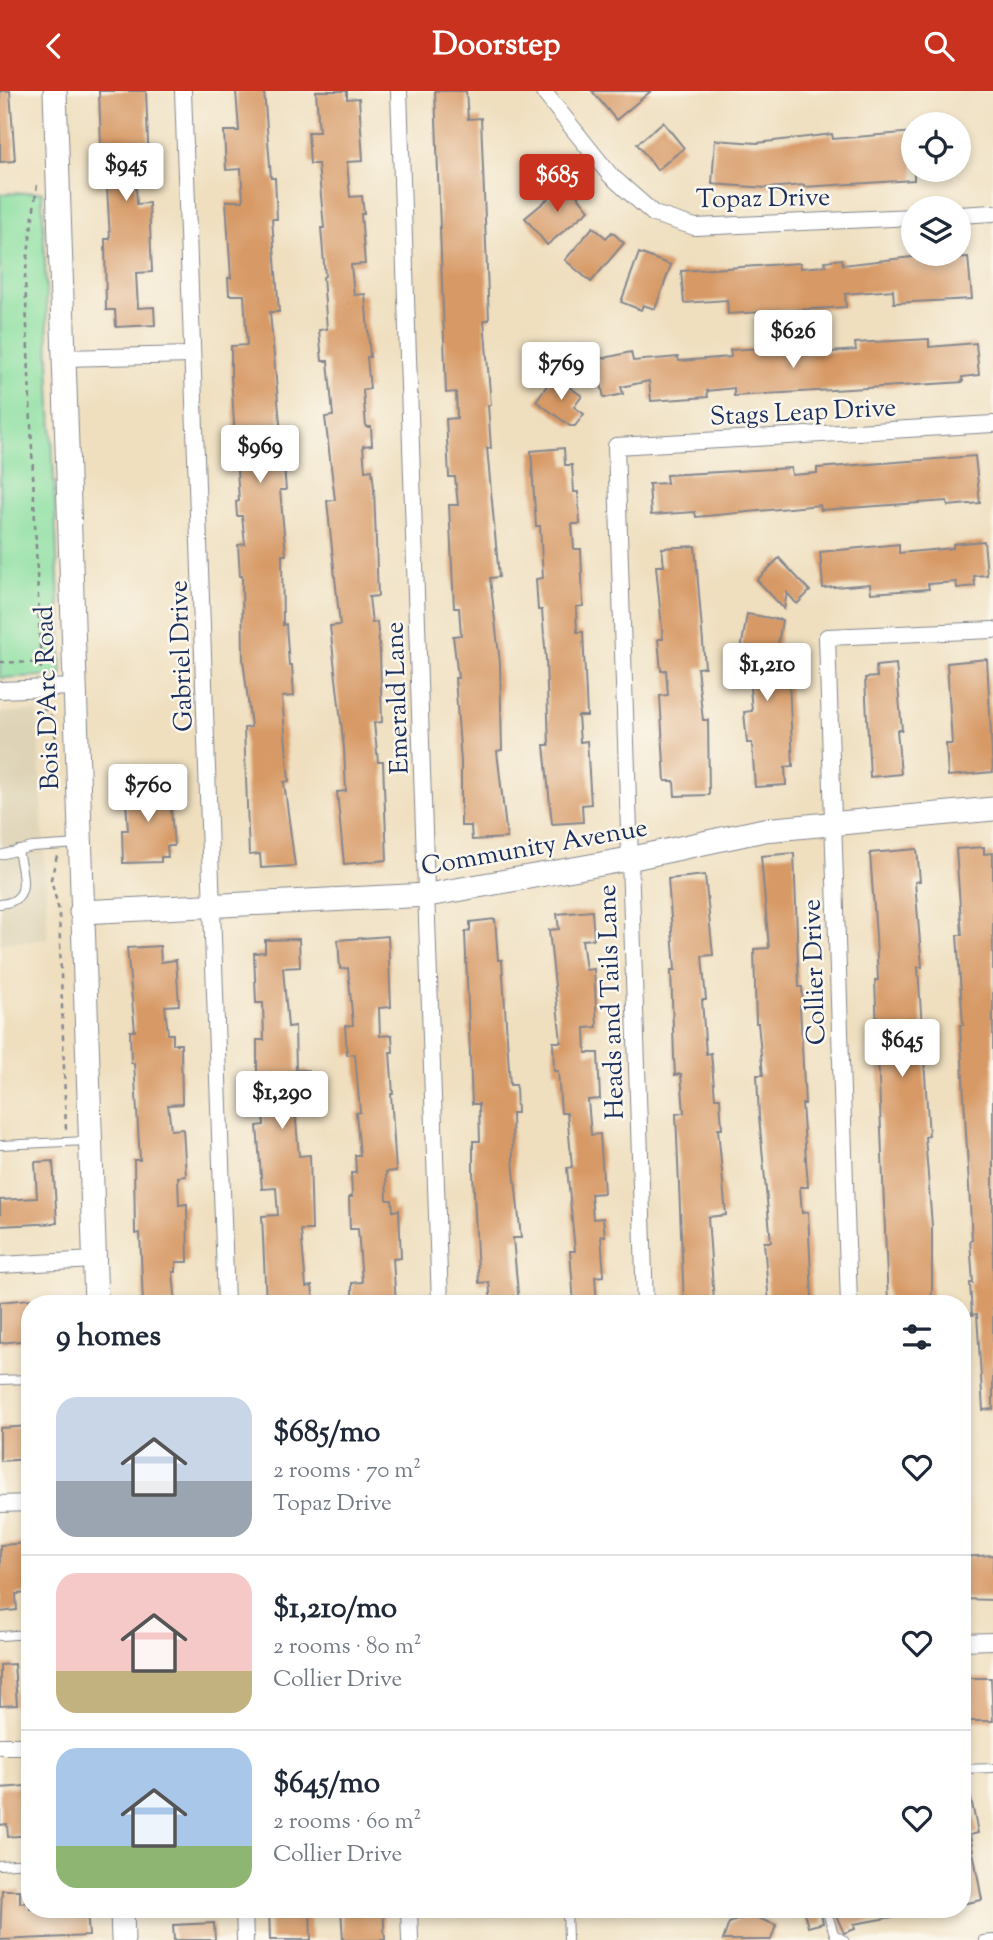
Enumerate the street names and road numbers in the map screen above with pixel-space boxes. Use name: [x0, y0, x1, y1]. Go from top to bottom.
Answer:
street label: Topaz Drive: [696, 180, 831, 219]
street label: Stags Leap Drive: [709, 390, 897, 437]
street label: Gabriel Drive: [161, 580, 204, 732]
street label: Bois D'Arc Road: [27, 605, 70, 791]
street label: Emerald Lane: [377, 621, 420, 775]
street label: Community Avenue: [418, 810, 650, 887]
street label: Heads and Tails Lane: [590, 884, 635, 1120]
street label: Collier Drive: [794, 898, 837, 1046]

